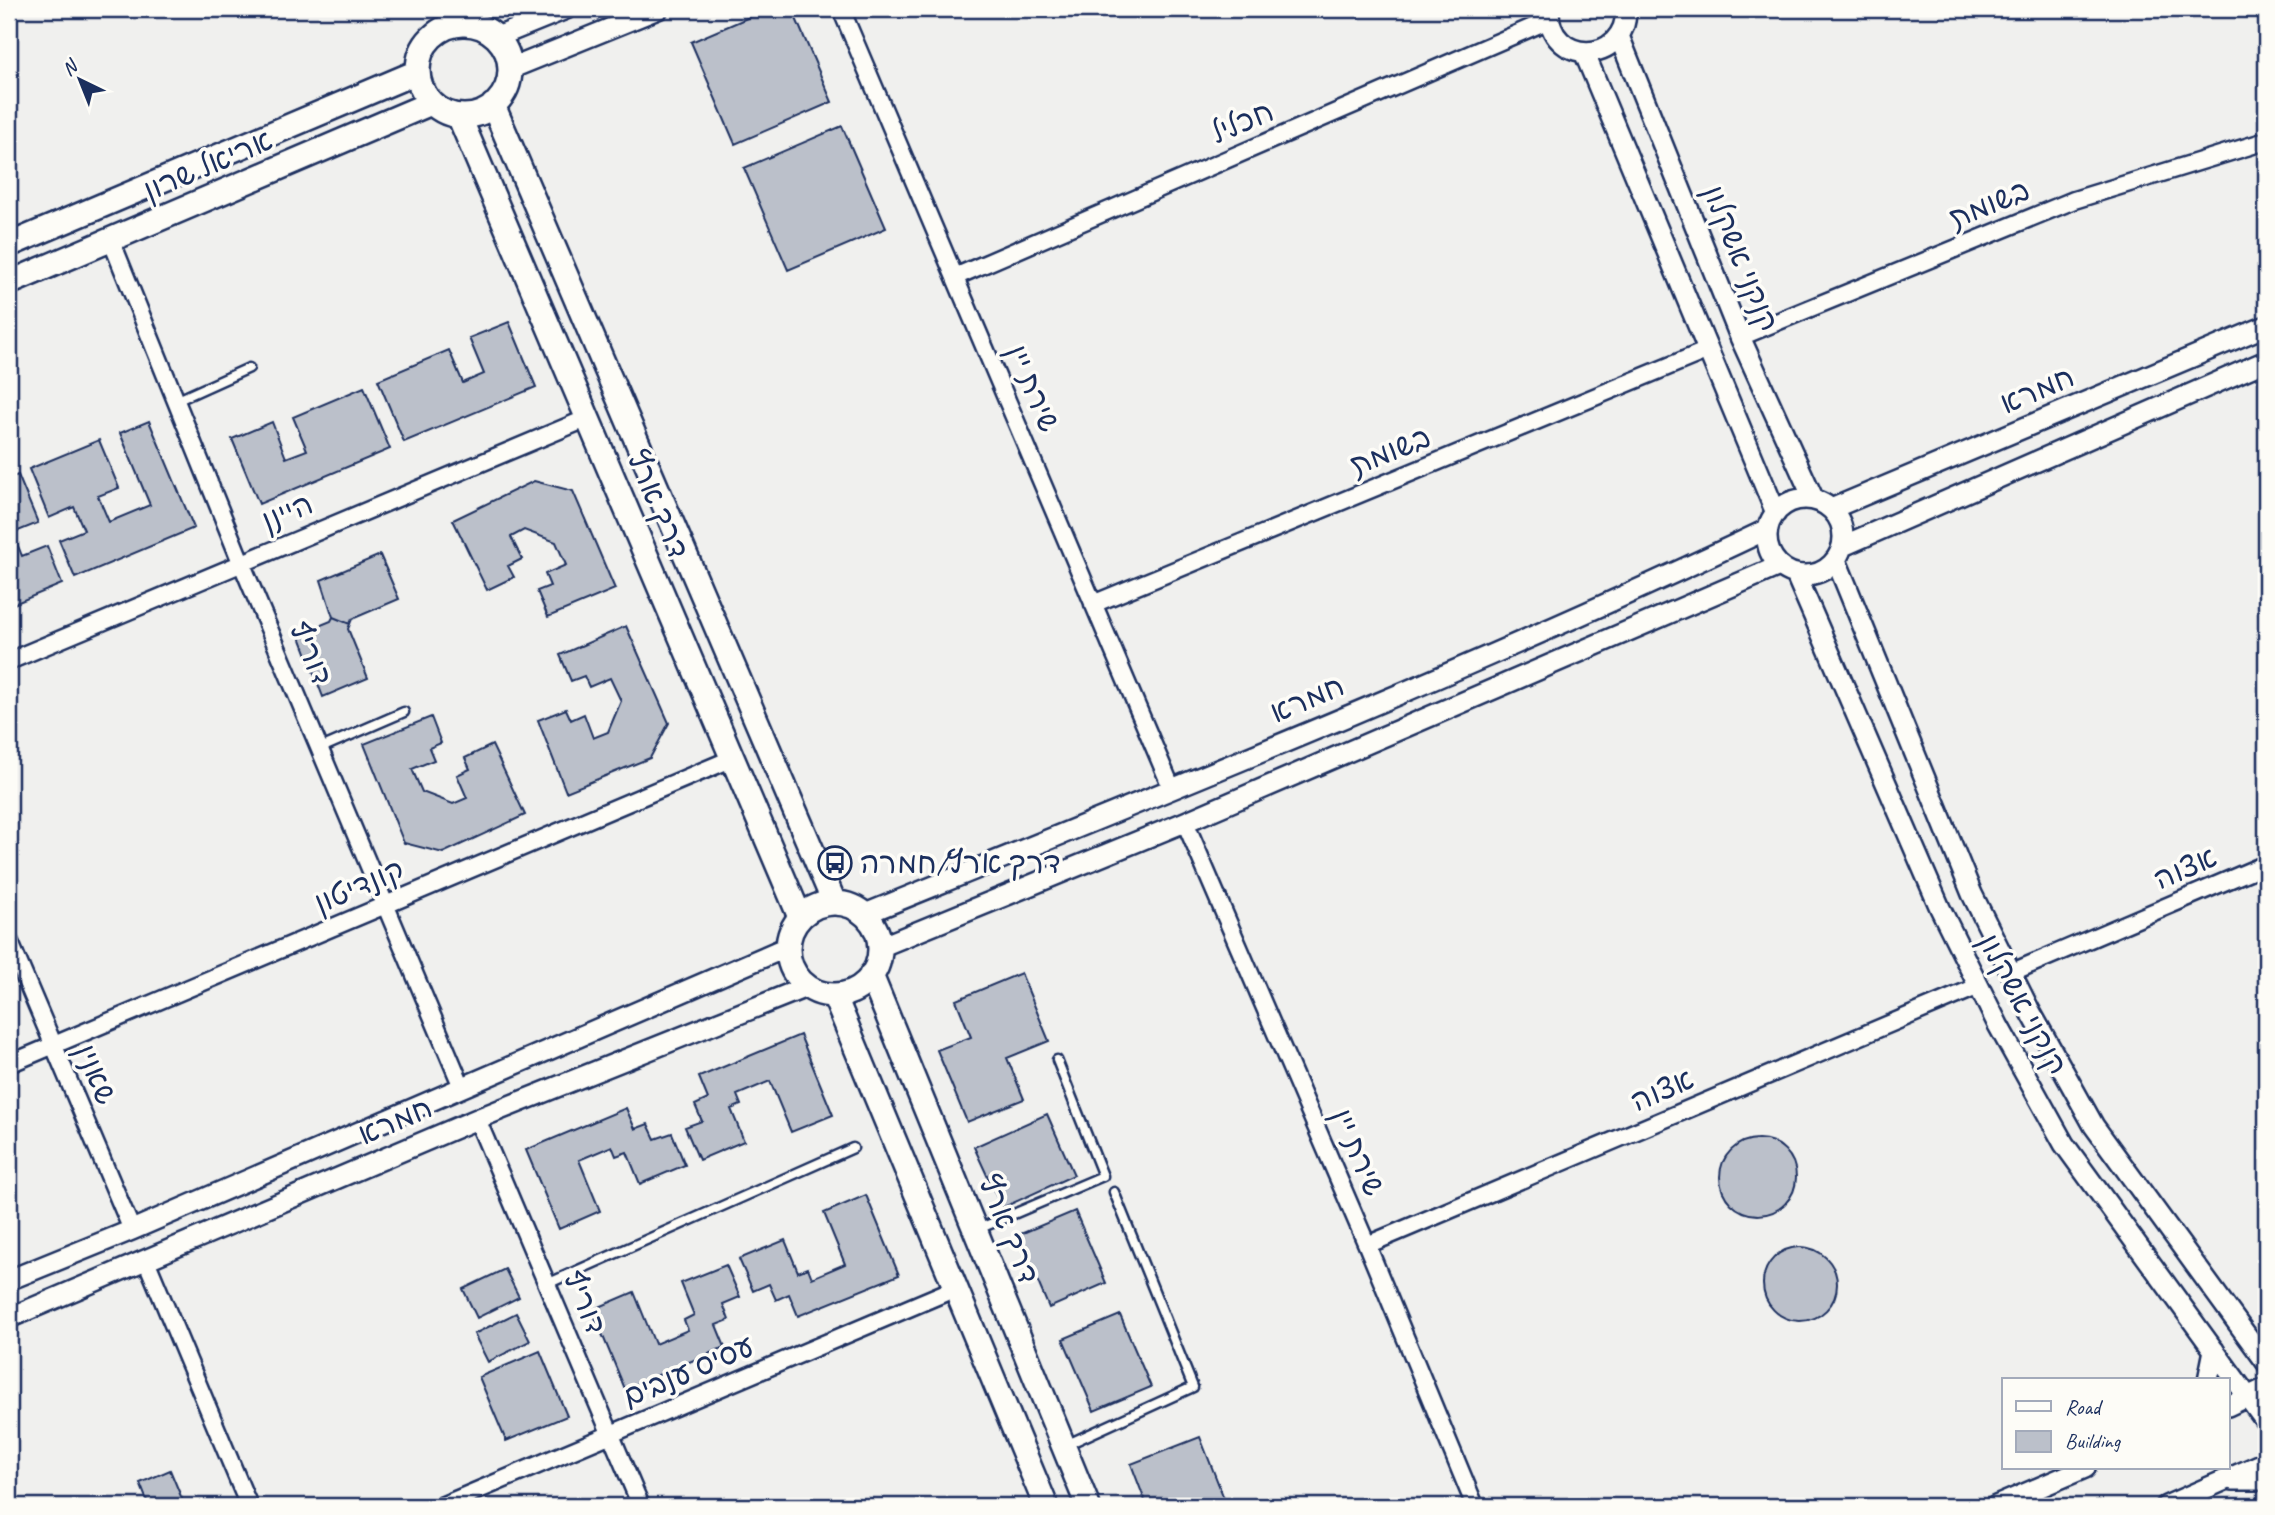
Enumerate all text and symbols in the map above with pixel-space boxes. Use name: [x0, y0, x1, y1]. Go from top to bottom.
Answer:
north arrow: [46, 46, 116, 116]
text: N: [57, 53, 84, 81]
street label: חכליל: [1205, 92, 1279, 152]
street label: אריאל שרון: [138, 121, 278, 209]
street label: בשומת: [1943, 171, 2035, 237]
street label: קנקני אשקלון: [1694, 179, 1788, 337]
street label: שירת יין: [998, 338, 1068, 438]
street label: חמרא: [1994, 357, 2080, 423]
street label: בשומת: [1344, 418, 1436, 484]
street label: דרך ארץ: [618, 444, 698, 564]
street label: היינן: [255, 484, 319, 540]
street label: דוריף: [281, 615, 341, 691]
street label: חמרא: [1264, 666, 1350, 732]
street label: אצוה: [2148, 838, 2222, 898]
bus stop icon: דרך ארץ/חמרה: [816, 844, 854, 882]
place label: דרך ארץ/חמרה: [860, 844, 1061, 882]
street label: קונדיטון: [308, 850, 410, 922]
street label: קנקני אשקלון: [1970, 927, 2076, 1081]
street label: שאנין: [66, 1038, 126, 1110]
street label: אצוה: [1625, 1060, 1699, 1120]
street label: חמרא: [352, 1088, 438, 1154]
street label: שירת יין: [1323, 1102, 1393, 1202]
street label: דרך ארץ: [970, 1169, 1048, 1289]
street label: דוריף: [555, 1264, 615, 1340]
street label: עסיס ענבים: [617, 1326, 759, 1416]
legend: [2002, 1378, 2230, 1470]
text: Road: [2065, 1394, 2104, 1420]
text: Building: [2065, 1428, 2122, 1454]

